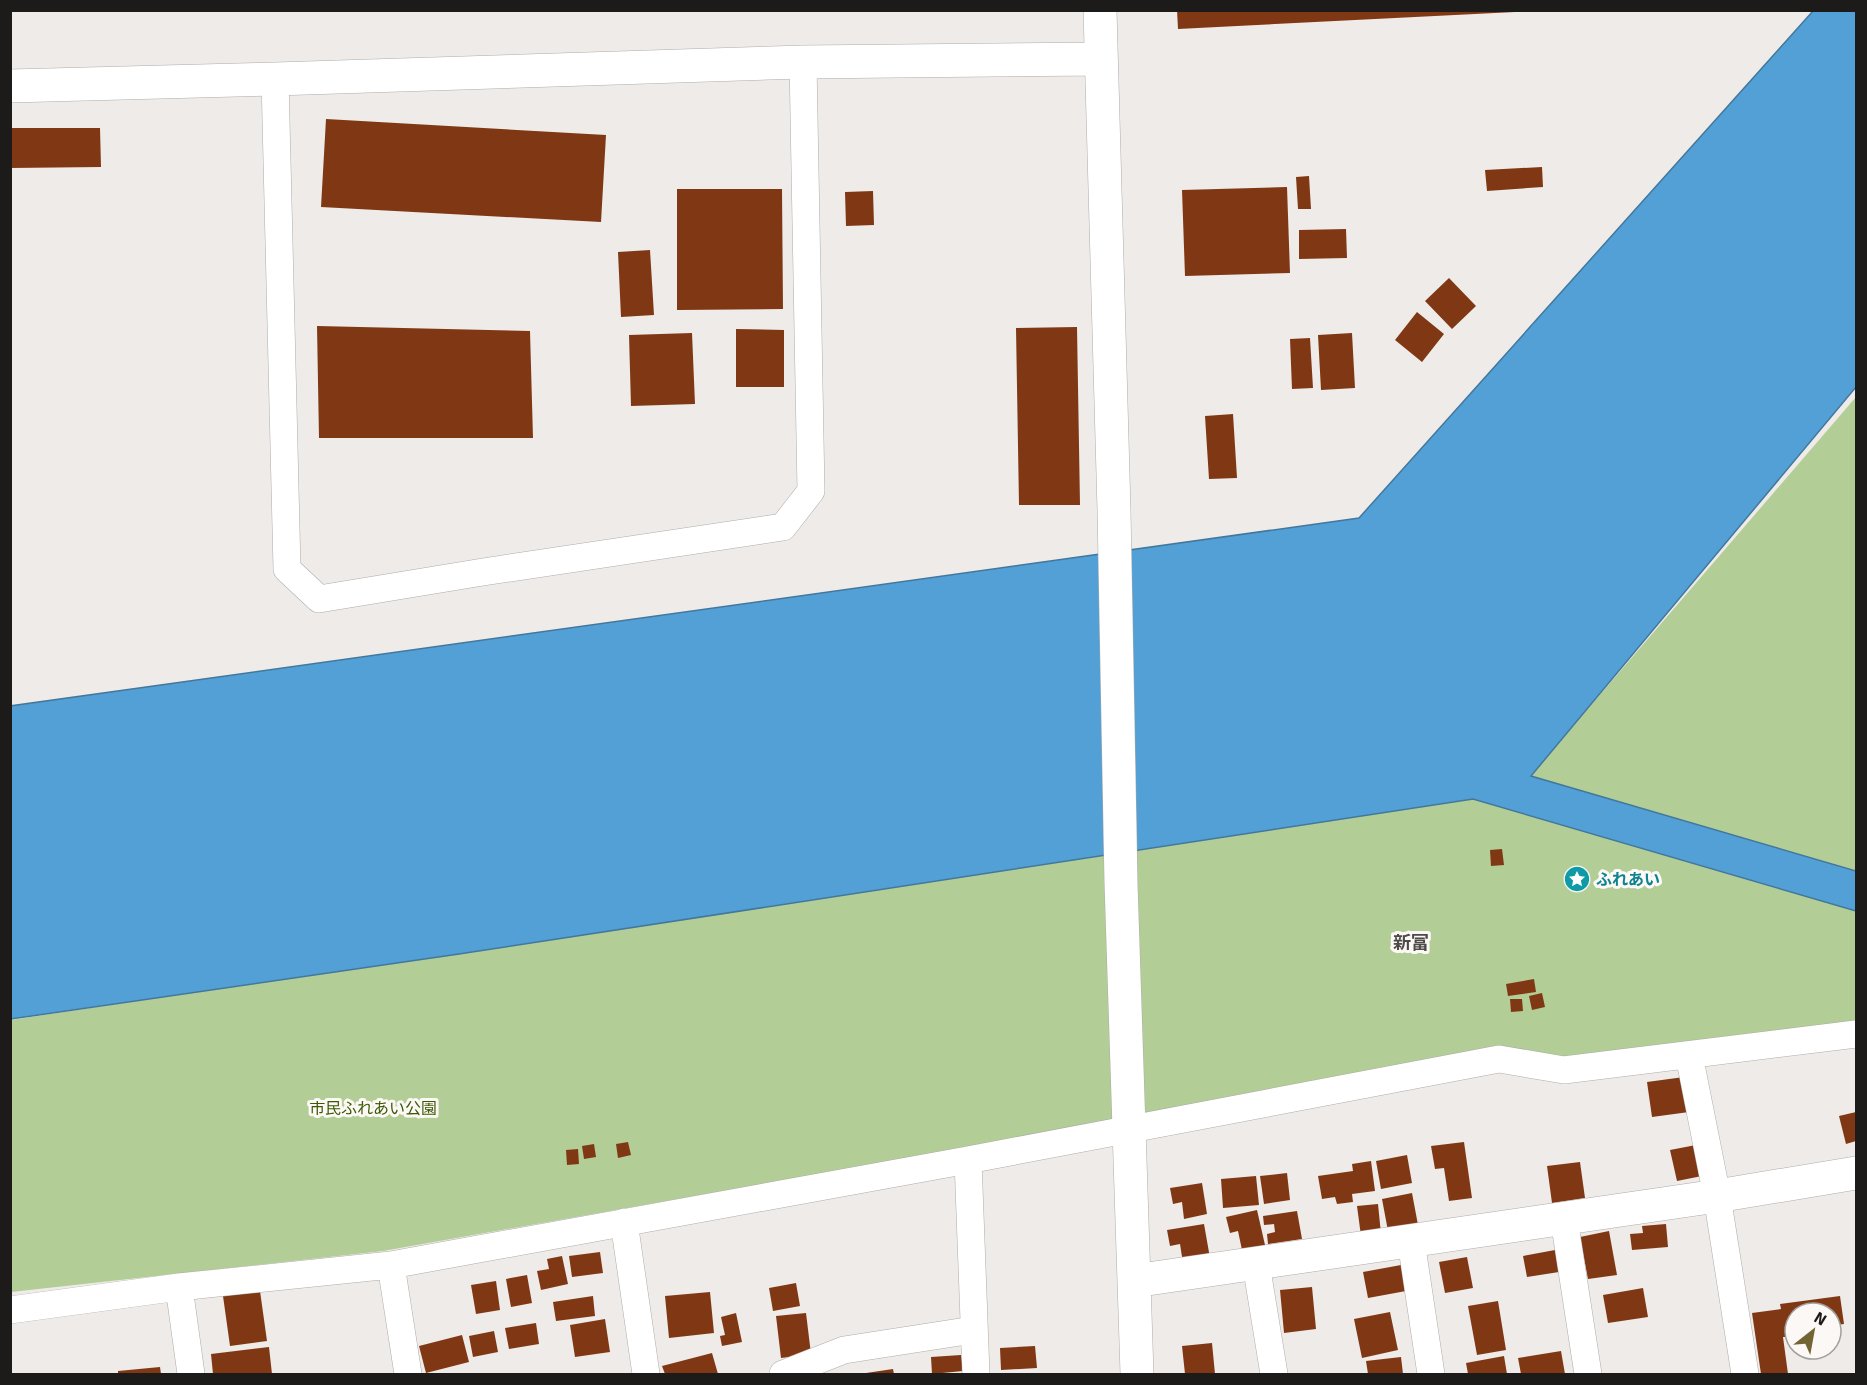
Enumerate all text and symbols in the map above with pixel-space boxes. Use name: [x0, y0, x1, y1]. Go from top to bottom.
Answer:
place icon: ふれあい: [1562, 864, 1592, 894]
place label: ふれあい: [1596, 870, 1660, 890]
district label: 新富: [1393, 932, 1429, 954]
park label: 市民ふれあい公園: [309, 1099, 437, 1119]
north arrow: [1783, 1301, 1843, 1361]
text: N: [1810, 1308, 1830, 1330]

